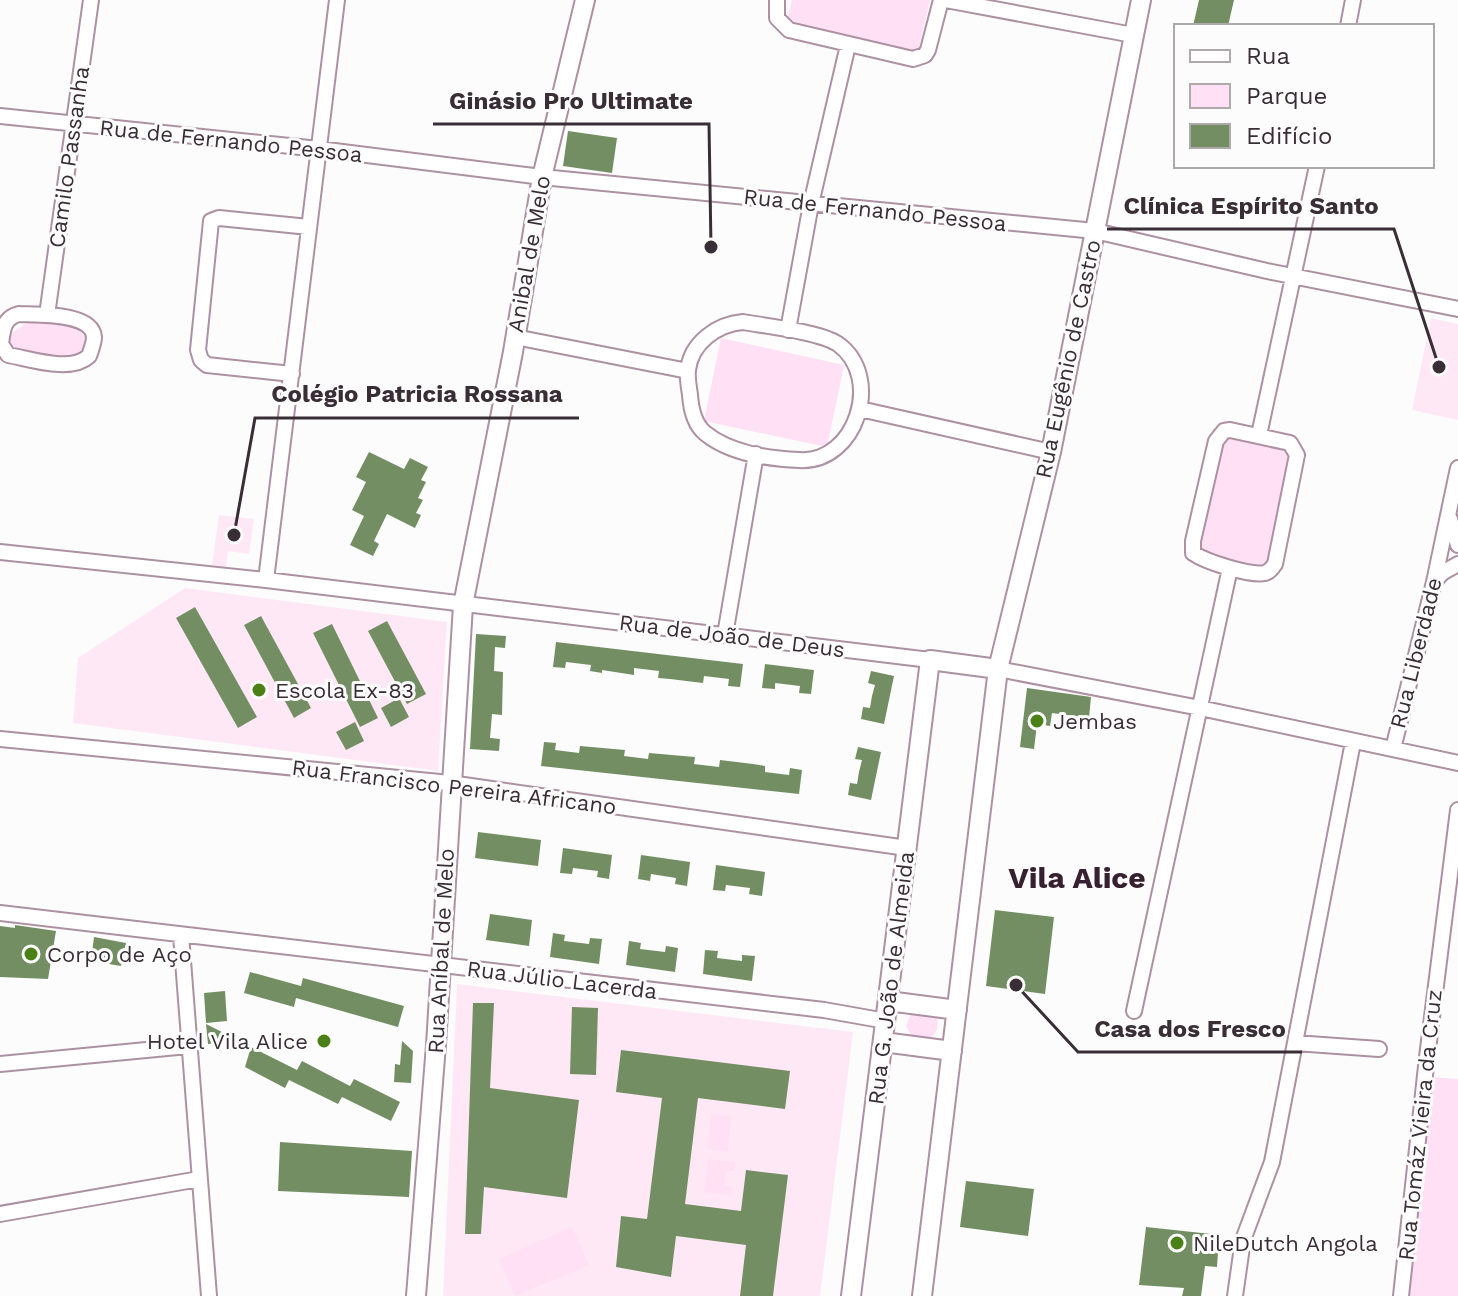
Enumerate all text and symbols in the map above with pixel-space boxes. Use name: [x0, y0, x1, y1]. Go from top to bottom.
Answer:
legend: [1174, 24, 1434, 168]
text: Rua: [1246, 42, 1290, 70]
street label: Camilo Passanha: [44, 65, 94, 249]
callout: Ginásio Pro Ultimate: [433, 76, 709, 124]
text: Parque: [1246, 82, 1327, 110]
text: Ginásio Pro Ultimate: [449, 87, 693, 115]
street label: Rua de Fernando Pessoa: [98, 115, 364, 167]
text: Edifício: [1246, 122, 1332, 150]
street label: Anibal de Melo: [503, 174, 555, 334]
callout: Clínica Espírito Santo: [1107, 181, 1394, 229]
street label: Rua de Fernando Pessoa: [742, 184, 1008, 236]
text: Clínica Espírito Santo: [1123, 192, 1379, 220]
street label: Rua Eugênio de Castro: [1030, 237, 1106, 481]
callout: Colégio Patricia Rossana: [255, 370, 579, 418]
text: Colégio Patricia Rossana: [271, 380, 563, 408]
street label: Rua Liberdade: [1385, 575, 1447, 731]
street label: Rua de João de Deus: [618, 610, 846, 662]
place label: Escola Ex-83: [275, 678, 414, 703]
marker: Escola Ex-83: [250, 681, 268, 699]
place label: Jembas: [1053, 709, 1137, 734]
marker: Jembas: [1028, 712, 1046, 730]
street label: Rua Francisco Pereira Africano: [290, 755, 618, 819]
street label: Rua Aníbal de Melo: [423, 848, 459, 1054]
street label: Rua G. João de Almeida: [863, 850, 919, 1106]
district label: Vila Alice: [1008, 860, 1146, 895]
place label: Corpo de Aço: [47, 942, 192, 967]
marker: Corpo de Aço: [22, 945, 40, 963]
street label: Rua Júlio Lacerda: [465, 956, 659, 1004]
street label: Rua Tomáz Vieira da Cruz: [1393, 988, 1447, 1262]
callout: Casa dos Fresco: [1078, 1004, 1302, 1052]
text: Casa dos Fresco: [1094, 1015, 1286, 1043]
place label: Hotel Vila Alice: [147, 1029, 308, 1054]
marker: Hotel Vila Alice: [315, 1032, 333, 1050]
place label: NileDutch Angola: [1193, 1231, 1378, 1256]
marker: NileDutch Angola: [1168, 1234, 1186, 1252]

